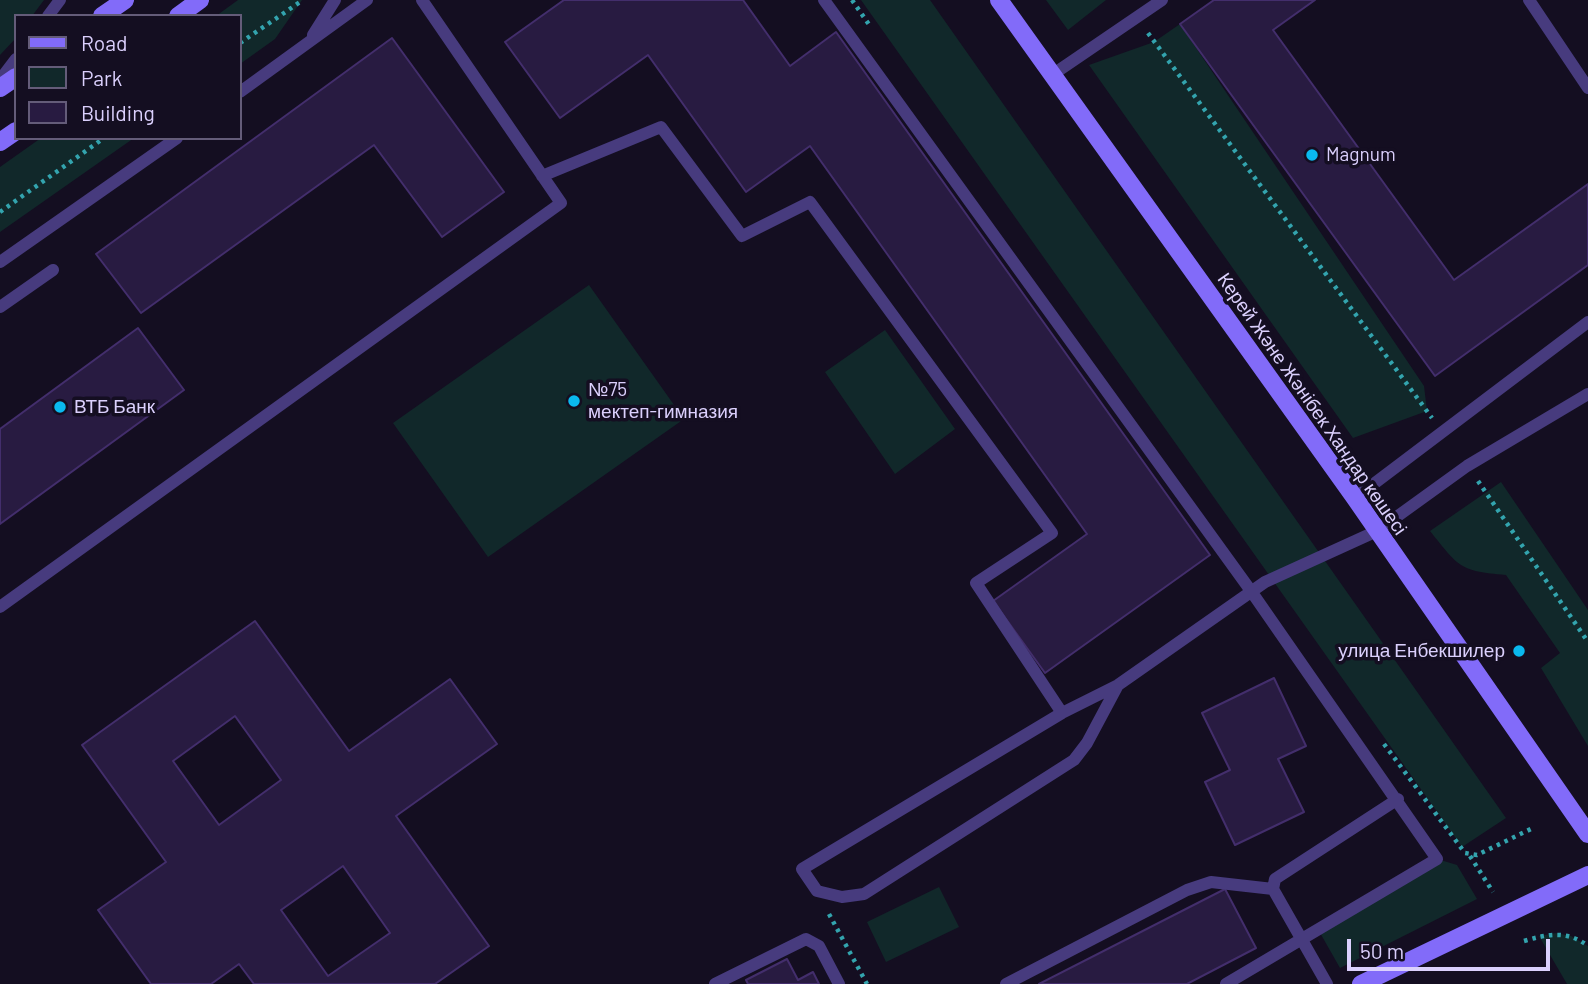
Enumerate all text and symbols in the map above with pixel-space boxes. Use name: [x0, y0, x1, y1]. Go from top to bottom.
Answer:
legend: [14, 14, 242, 140]
text: Road: [81, 30, 127, 55]
text: Park: [81, 65, 122, 90]
text: Building: [81, 100, 155, 125]
place label: Magnum: [1326, 144, 1396, 166]
marker: Magnum: [1304, 147, 1320, 163]
street label: Керей Және Жәнібек Хандар көшесі: [1212, 269, 1412, 539]
place label: №75 мектеп-гимназия: [588, 379, 738, 423]
marker: №75 мектеп-гимназия: [566, 393, 582, 409]
place label: ВТБ Банк: [74, 396, 155, 418]
marker: ВТБ Банк: [52, 399, 68, 415]
place label: улица Енбекшилер: [1338, 640, 1505, 662]
marker: улица Енбекшилер: [1511, 643, 1527, 659]
scale bar: [1350, 925, 1553, 969]
text: 50 m: [1360, 938, 1404, 963]

